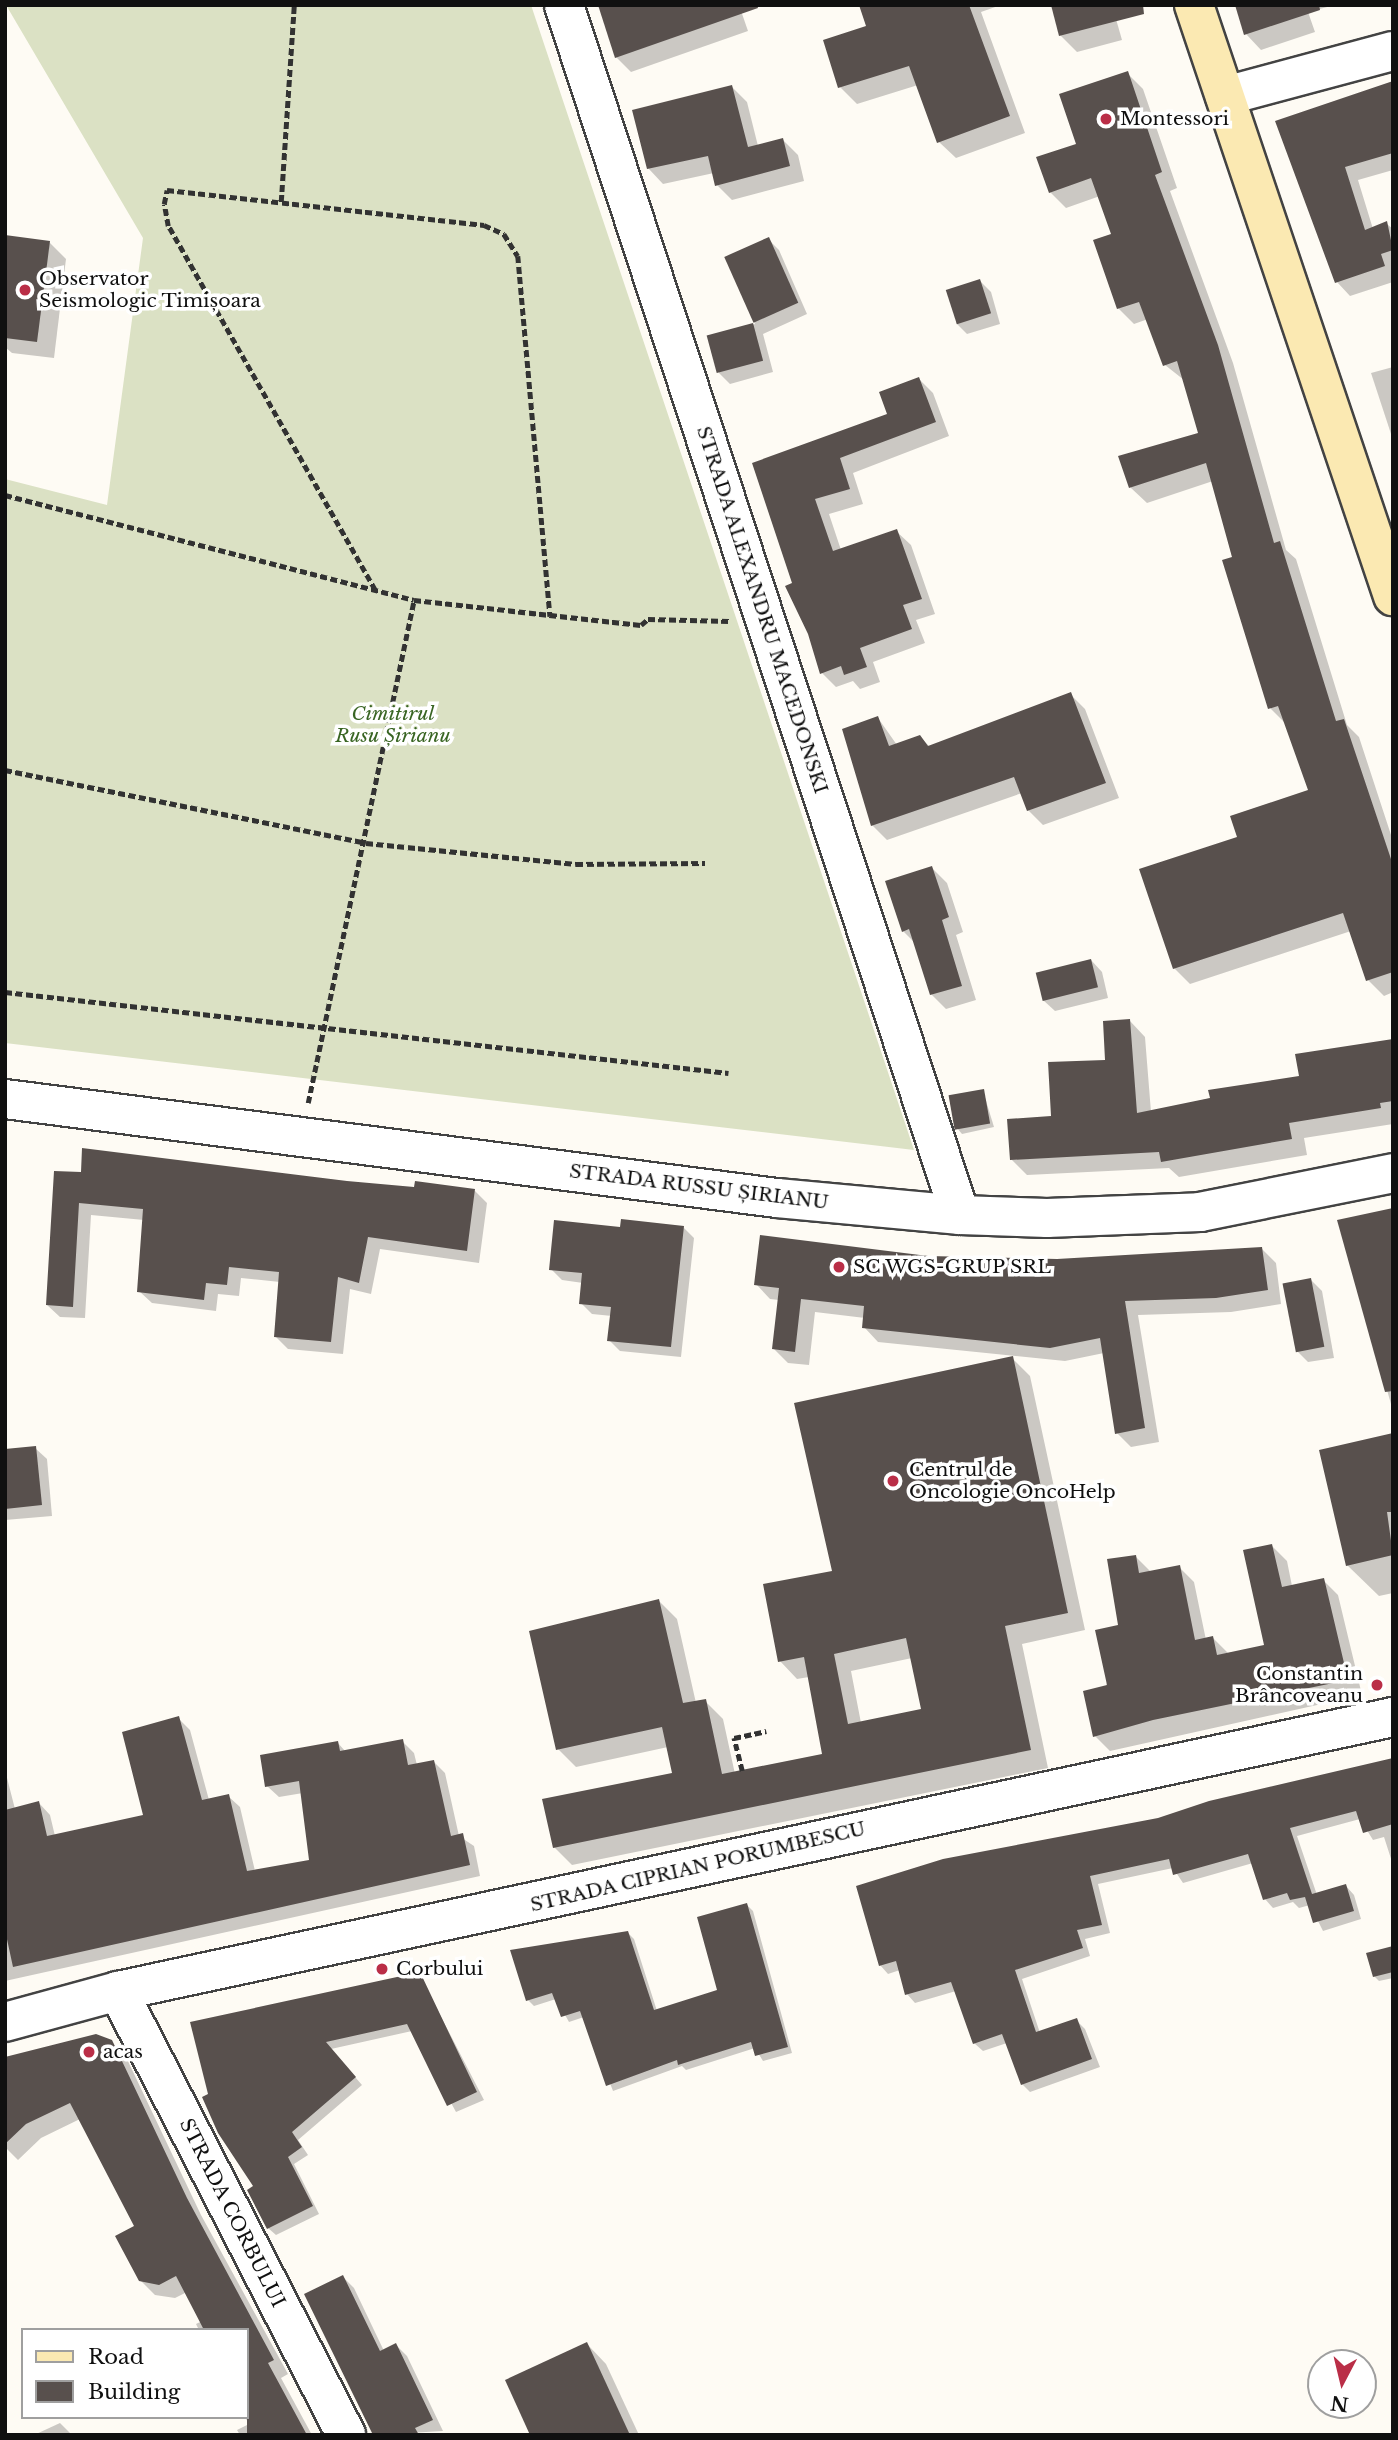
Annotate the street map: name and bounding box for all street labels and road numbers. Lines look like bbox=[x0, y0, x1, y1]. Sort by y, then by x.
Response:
street label: STRADA ALEXANDRU MACEDONSKI bbox=[691, 423, 833, 797]
street label: STRADA RUSSU ȘIRIANU bbox=[568, 1160, 830, 1214]
street label: STRADA CIPRIAN PORUMBESCU bbox=[528, 1817, 868, 1917]
street label: STRADA CORBULUI bbox=[174, 2114, 290, 2312]

